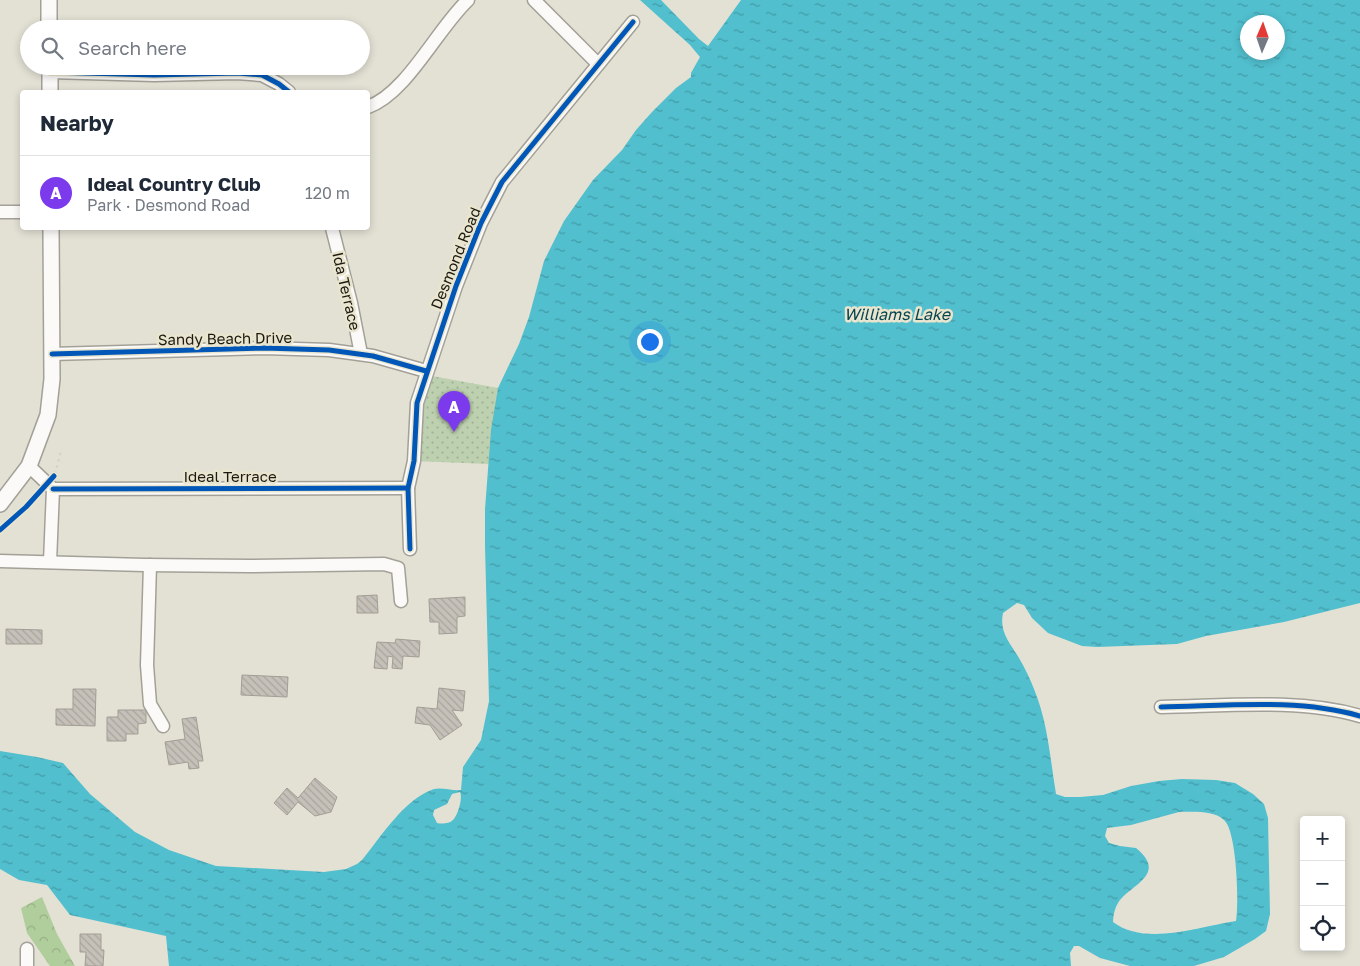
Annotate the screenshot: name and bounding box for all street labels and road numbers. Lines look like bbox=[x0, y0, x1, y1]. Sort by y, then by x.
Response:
street label: Desmond Road bbox=[426, 204, 484, 312]
street label: Ida Terrace bbox=[329, 250, 365, 332]
street label: Sandy Beach Drive bbox=[158, 328, 293, 348]
street label: Ideal Terrace bbox=[183, 467, 277, 485]

